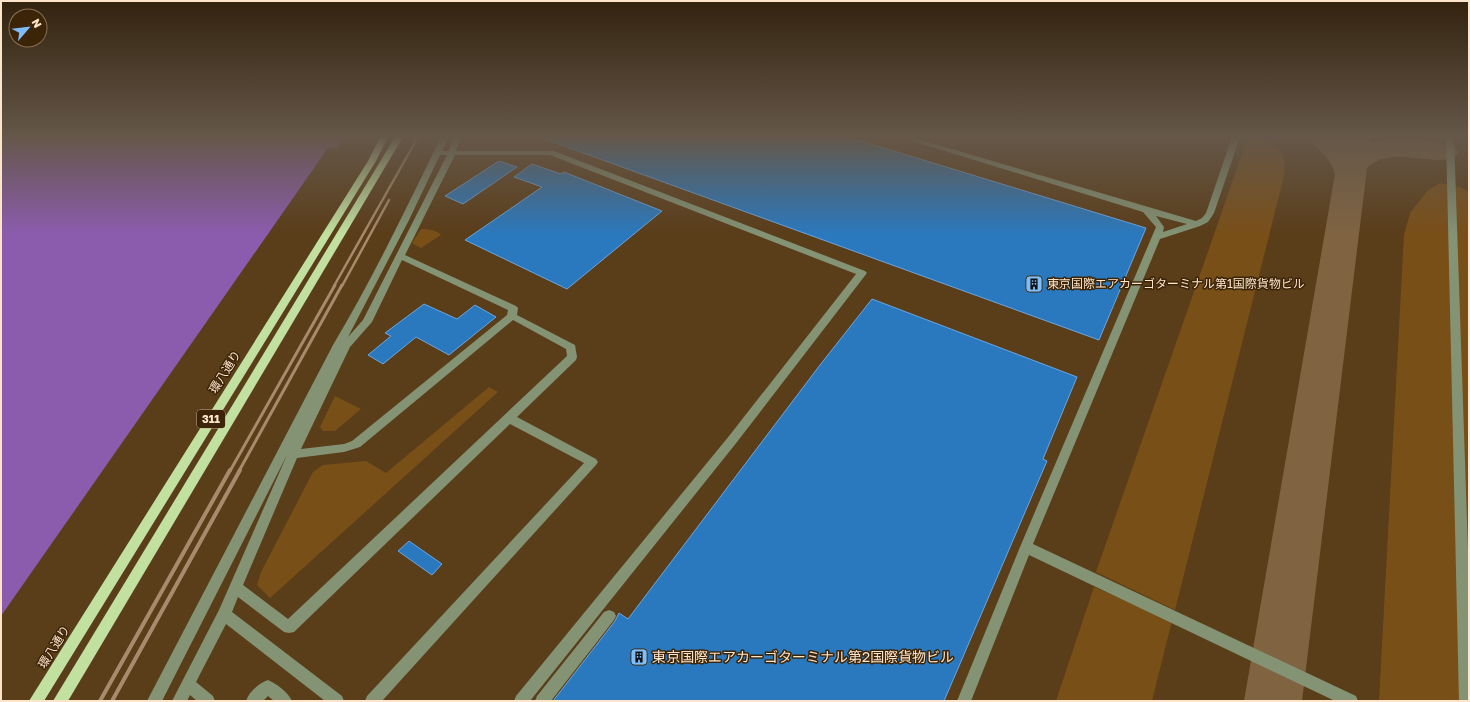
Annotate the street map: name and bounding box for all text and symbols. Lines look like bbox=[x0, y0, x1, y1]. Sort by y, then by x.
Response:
north arrow bbox=[8, 8, 48, 48]
text: N bbox=[30, 16, 45, 30]
building icon: 東京国際エアカーゴターミナル第1国際貨物ビル bbox=[1024, 274, 1044, 294]
place label: 東京国際エアカーゴターミナル第1国際貨物ビル bbox=[1047, 276, 1305, 291]
street label: 環八通り bbox=[205, 347, 244, 396]
road number: 311 bbox=[197, 410, 225, 428]
street label: 環八通り bbox=[34, 622, 73, 671]
building icon: 東京国際エアカーゴターミナル第2国際貨物ビル bbox=[629, 647, 649, 667]
place label: 東京国際エアカーゴターミナル第2国際貨物ビル bbox=[652, 648, 954, 665]

